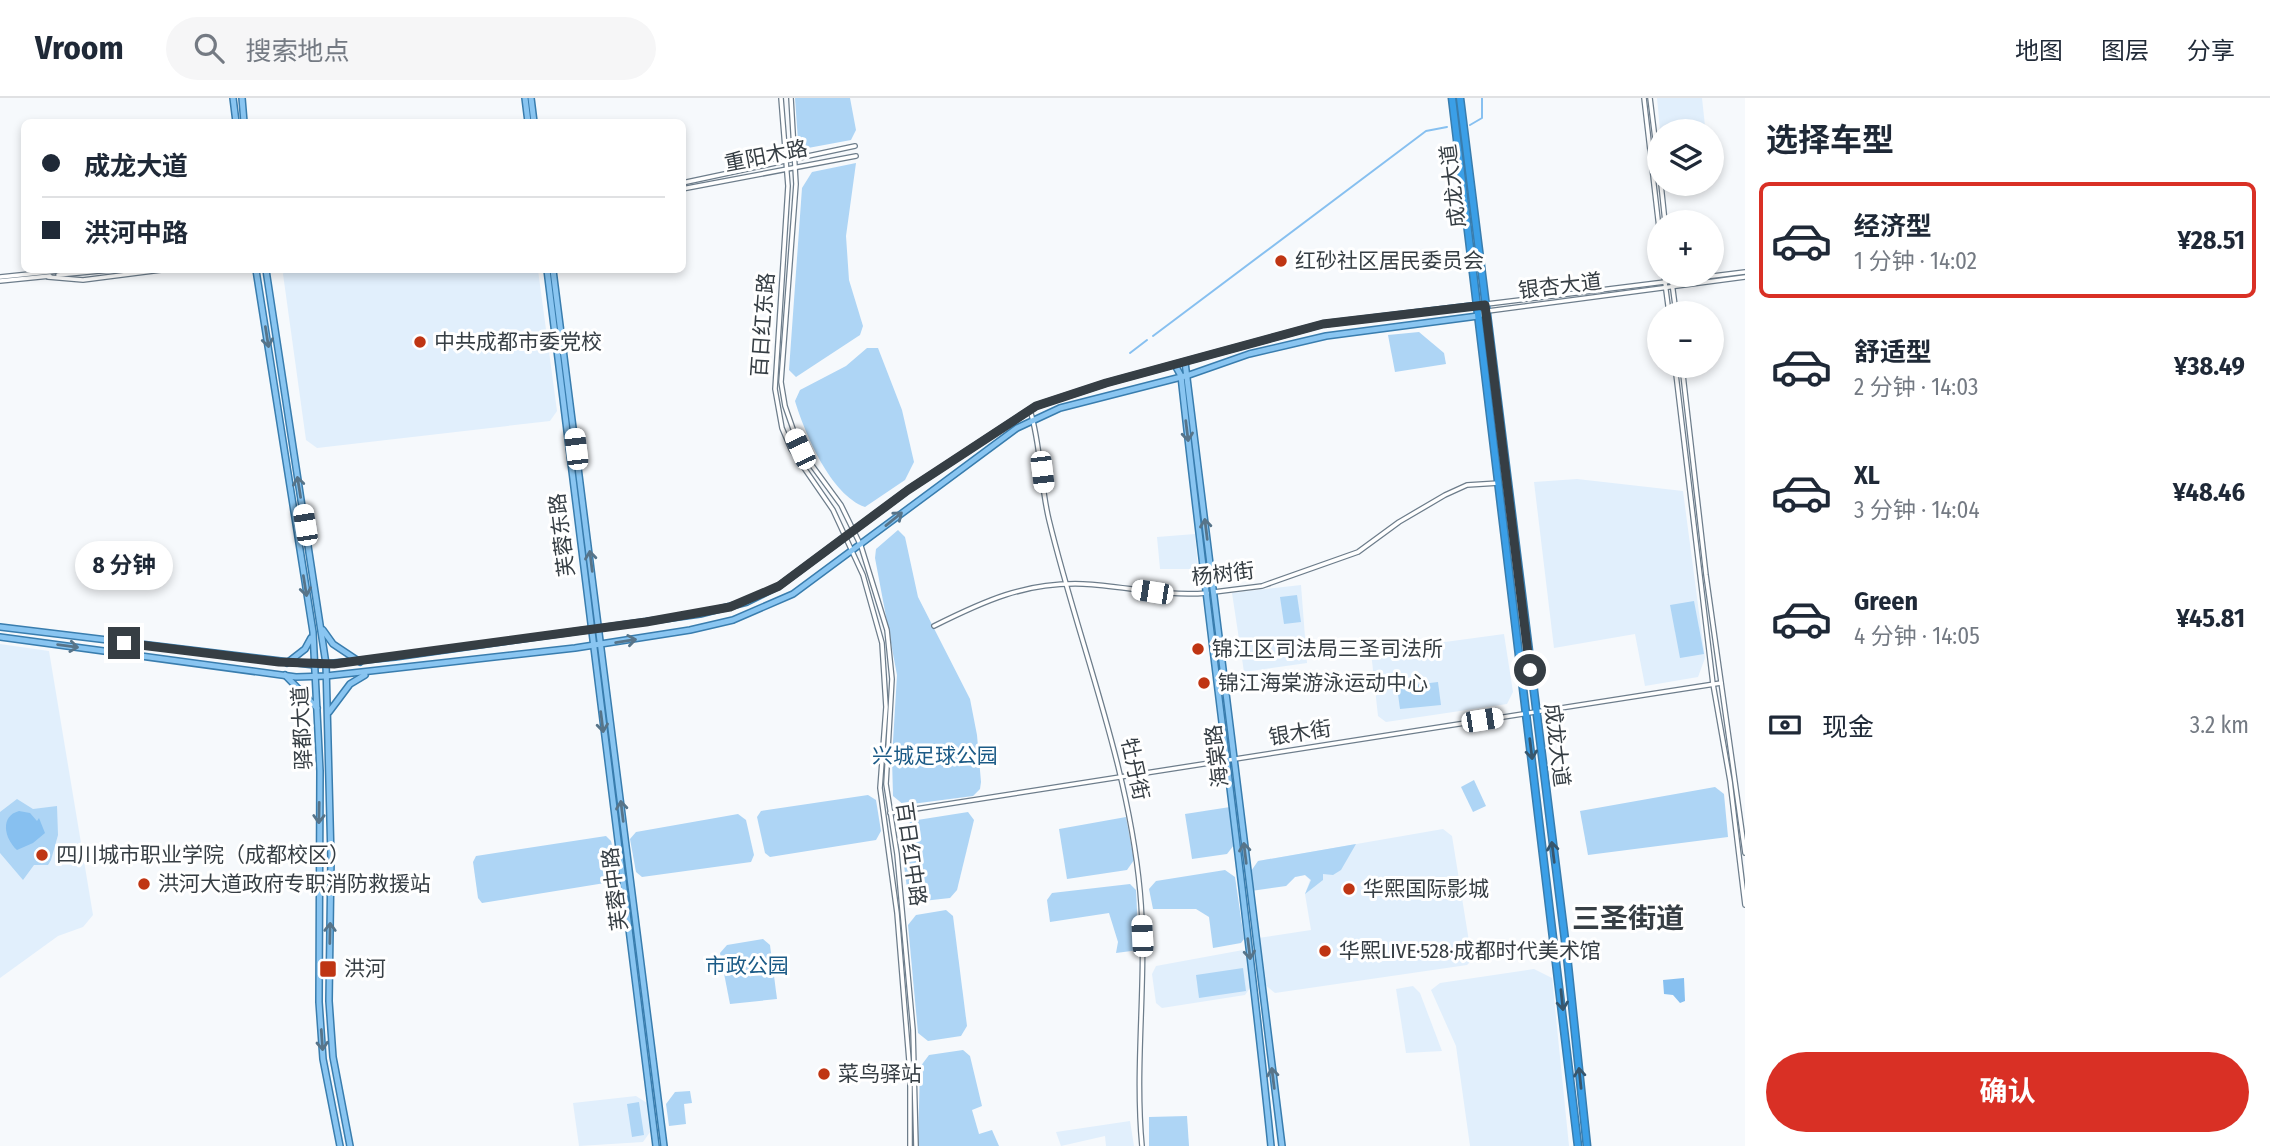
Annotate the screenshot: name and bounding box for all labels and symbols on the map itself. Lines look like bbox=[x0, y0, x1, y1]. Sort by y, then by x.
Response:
street label: 重阳木路 bbox=[722, 135, 810, 177]
street label: 成龙大道 bbox=[1435, 143, 1471, 229]
place label: 红砂社区居民委员会 bbox=[1295, 248, 1484, 274]
marker: 红砂社区居民委员会 bbox=[1273, 253, 1289, 269]
street label: 银杏大道 bbox=[1517, 268, 1603, 304]
street label: 百日红东路 bbox=[746, 272, 780, 378]
one-way arrow bbox=[261, 325, 274, 348]
place label: 中共成都市委党校 bbox=[434, 329, 602, 355]
marker: 中共成都市委党校 bbox=[412, 334, 428, 350]
one-way arrow bbox=[1180, 419, 1193, 442]
car bbox=[782, 426, 819, 472]
car bbox=[564, 427, 589, 471]
car bbox=[1030, 450, 1055, 494]
one-way arrow bbox=[292, 476, 305, 499]
street label: 芙蓉东路 bbox=[544, 492, 580, 578]
car bbox=[292, 503, 319, 547]
one-way arrow bbox=[885, 511, 903, 527]
one-way arrow bbox=[1200, 519, 1213, 541]
callout: 8 分钟 bbox=[75, 542, 173, 590]
one-way arrow bbox=[584, 550, 597, 573]
street label: 杨树街 bbox=[1190, 557, 1256, 591]
one-way arrow bbox=[299, 574, 312, 597]
car bbox=[1130, 578, 1175, 606]
route end bbox=[108, 627, 140, 659]
one-way arrow bbox=[614, 634, 636, 647]
place label: 锦江区司法局三圣司法所 bbox=[1212, 636, 1443, 662]
one-way arrow bbox=[56, 640, 79, 653]
marker: 锦江区司法局三圣司法所 bbox=[1190, 641, 1206, 657]
route start bbox=[1514, 654, 1546, 686]
place label: 锦江海棠游泳运动中心 bbox=[1218, 670, 1428, 696]
marker: 锦江海棠游泳运动中心 bbox=[1196, 675, 1212, 691]
street label: 驿都大道 bbox=[287, 685, 317, 771]
street label: 成龙大道 bbox=[1539, 702, 1575, 788]
car bbox=[1460, 706, 1505, 734]
one-way arrow bbox=[595, 710, 608, 733]
street label: 银木街 bbox=[1267, 715, 1333, 751]
street label: 海棠路 bbox=[1200, 723, 1234, 789]
street label: 牡丹街 bbox=[1116, 735, 1154, 803]
one-way arrow bbox=[1525, 738, 1538, 760]
park label: 兴城足球公园 bbox=[872, 743, 998, 769]
one-way arrow bbox=[615, 800, 628, 823]
street label: 百日红中路 bbox=[891, 800, 931, 908]
one-way arrow bbox=[313, 801, 326, 824]
one-way arrow bbox=[1547, 841, 1560, 864]
place label: 四川城市职业学院（成都校区） bbox=[56, 842, 350, 868]
one-way arrow bbox=[1238, 842, 1251, 865]
street label: 芙蓉中路 bbox=[597, 846, 633, 932]
marker: 四川城市职业学院（成都校区） bbox=[34, 847, 50, 863]
place label: 洪河大道政府专职消防救援站 bbox=[158, 871, 431, 897]
marker: 洪河大道政府专职消防救援站 bbox=[136, 876, 152, 892]
place label: 华熙国际影城 bbox=[1363, 876, 1489, 902]
marker: 华熙国际影城 bbox=[1341, 881, 1357, 897]
district label: 三圣街道 bbox=[1572, 902, 1684, 935]
car bbox=[1131, 914, 1154, 958]
one-way arrow bbox=[323, 921, 336, 944]
one-way arrow bbox=[1242, 937, 1255, 960]
place label: 华熙LIVE·528·成都时代美术馆 bbox=[1339, 938, 1601, 964]
marker: 华熙LIVE·528·成都时代美术馆 bbox=[1317, 943, 1333, 959]
park label: 市政公园 bbox=[705, 953, 789, 979]
place label: 洪河 bbox=[344, 956, 386, 982]
marker: 洪河 bbox=[318, 959, 338, 979]
one-way arrow bbox=[1555, 988, 1568, 1010]
one-way arrow bbox=[315, 1028, 328, 1051]
place label: 菜鸟驿站 bbox=[838, 1061, 922, 1087]
marker: 菜鸟驿站 bbox=[816, 1066, 832, 1082]
one-way arrow bbox=[1267, 1067, 1280, 1090]
one-way arrow bbox=[1573, 1067, 1586, 1090]

